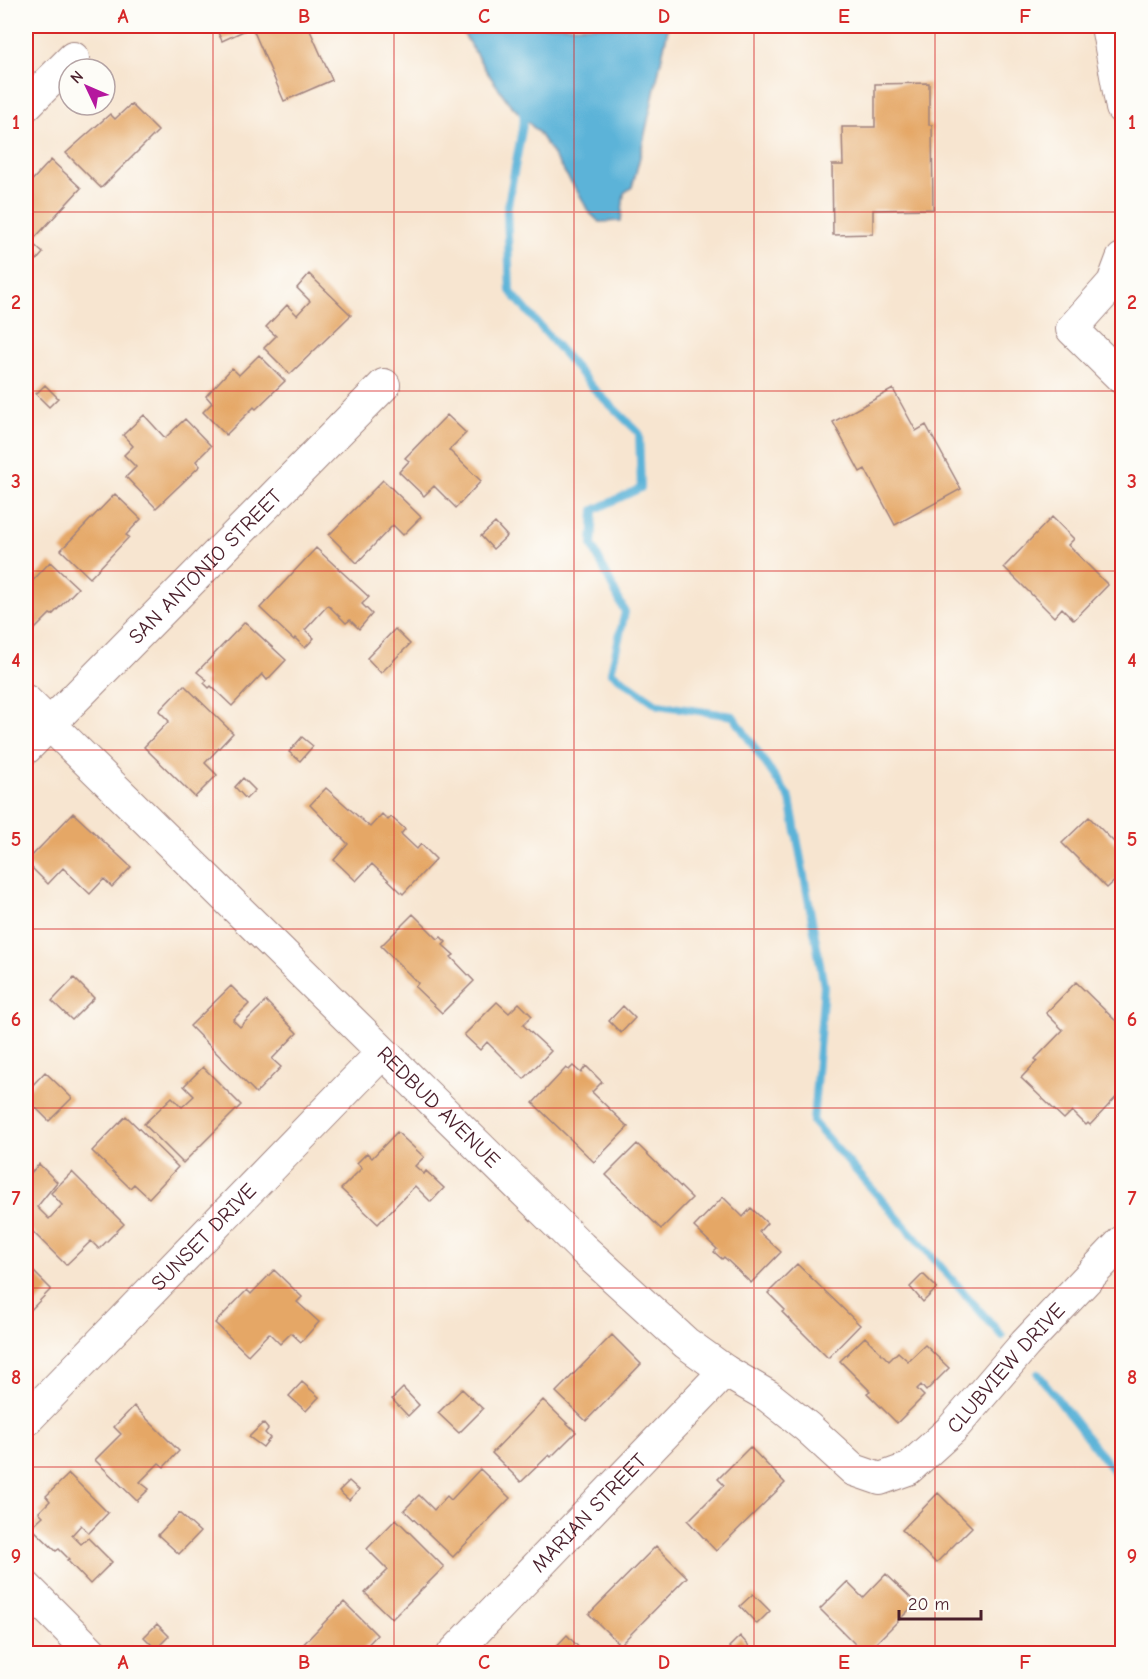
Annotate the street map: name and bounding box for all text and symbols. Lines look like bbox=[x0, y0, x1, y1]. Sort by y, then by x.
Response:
text: A bbox=[117, 5, 129, 28]
text: B bbox=[298, 5, 310, 28]
text: C bbox=[478, 5, 490, 28]
text: D bbox=[658, 5, 670, 28]
text: E bbox=[838, 5, 850, 28]
text: F bbox=[1019, 5, 1031, 28]
north arrow bbox=[57, 57, 117, 117]
text: N bbox=[67, 67, 87, 87]
text: 1 bbox=[12, 111, 20, 134]
text: 1 bbox=[1128, 111, 1136, 134]
text: 2 bbox=[11, 291, 21, 314]
text: 2 bbox=[1127, 291, 1137, 314]
text: 3 bbox=[11, 470, 21, 493]
text: 3 bbox=[1127, 470, 1137, 493]
street label: SAN ANTONIO STREET bbox=[124, 484, 286, 649]
text: 4 bbox=[11, 649, 21, 672]
text: 4 bbox=[1127, 649, 1137, 672]
text: 5 bbox=[11, 828, 21, 851]
text: 5 bbox=[1127, 828, 1137, 851]
text: 6 bbox=[11, 1008, 21, 1031]
text: 6 bbox=[1127, 1008, 1137, 1031]
street label: REDBUD AVENUE bbox=[372, 1042, 505, 1173]
street label: SUNSET DRIVE bbox=[146, 1178, 261, 1296]
text: 7 bbox=[12, 1187, 21, 1210]
text: 7 bbox=[1128, 1187, 1137, 1210]
street label: CLUBVIEW DRIVE bbox=[942, 1298, 1070, 1438]
text: 8 bbox=[11, 1366, 21, 1389]
text: 8 bbox=[1127, 1366, 1137, 1389]
street label: MARIAN STREET bbox=[526, 1448, 651, 1577]
text: 9 bbox=[11, 1545, 21, 1568]
text: 9 bbox=[1127, 1545, 1137, 1568]
scale bar bbox=[899, 1583, 982, 1621]
text: 20 m bbox=[908, 1594, 949, 1615]
text: A bbox=[117, 1651, 129, 1674]
text: B bbox=[298, 1651, 310, 1674]
text: C bbox=[478, 1651, 490, 1674]
text: D bbox=[658, 1651, 670, 1674]
text: E bbox=[838, 1651, 850, 1674]
text: F bbox=[1019, 1651, 1031, 1674]

